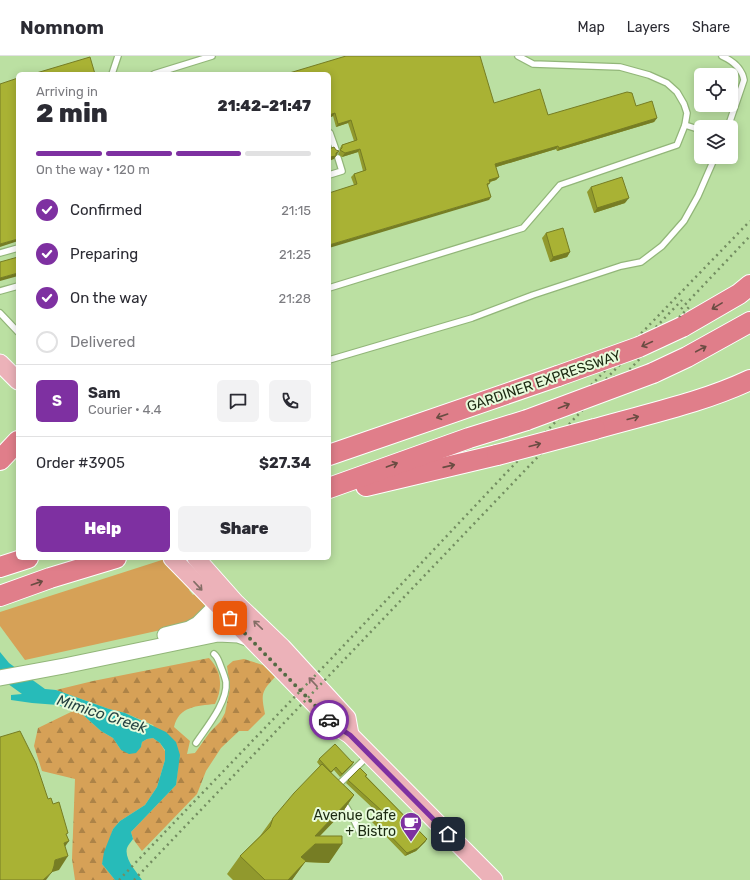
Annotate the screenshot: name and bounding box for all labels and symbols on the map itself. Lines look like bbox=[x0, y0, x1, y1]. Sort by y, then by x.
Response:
one-way arrow bbox=[711, 303, 723, 311]
one-way arrow bbox=[641, 341, 653, 348]
one-way arrow bbox=[695, 345, 707, 353]
street label: GARDINER EXPRESSWAY bbox=[465, 347, 623, 415]
one-way arrow bbox=[557, 402, 569, 410]
one-way arrow bbox=[436, 413, 448, 421]
one-way arrow bbox=[626, 414, 639, 421]
one-way arrow bbox=[528, 441, 541, 448]
one-way arrow bbox=[386, 461, 399, 468]
one-way arrow bbox=[442, 462, 455, 470]
one-way arrow bbox=[30, 578, 42, 586]
one-way arrow bbox=[193, 580, 202, 590]
pin bbox=[213, 601, 247, 635]
one-way arrow bbox=[253, 620, 263, 630]
one-way arrow bbox=[309, 676, 318, 687]
water label: Mimico Creek bbox=[55, 691, 149, 737]
courier bbox=[309, 700, 349, 740]
place label: Avenue Cafe + Bistro bbox=[313, 807, 396, 840]
cafe icon: Avenue Cafe + Bistro bbox=[398, 810, 424, 843]
pin bbox=[431, 817, 465, 851]

